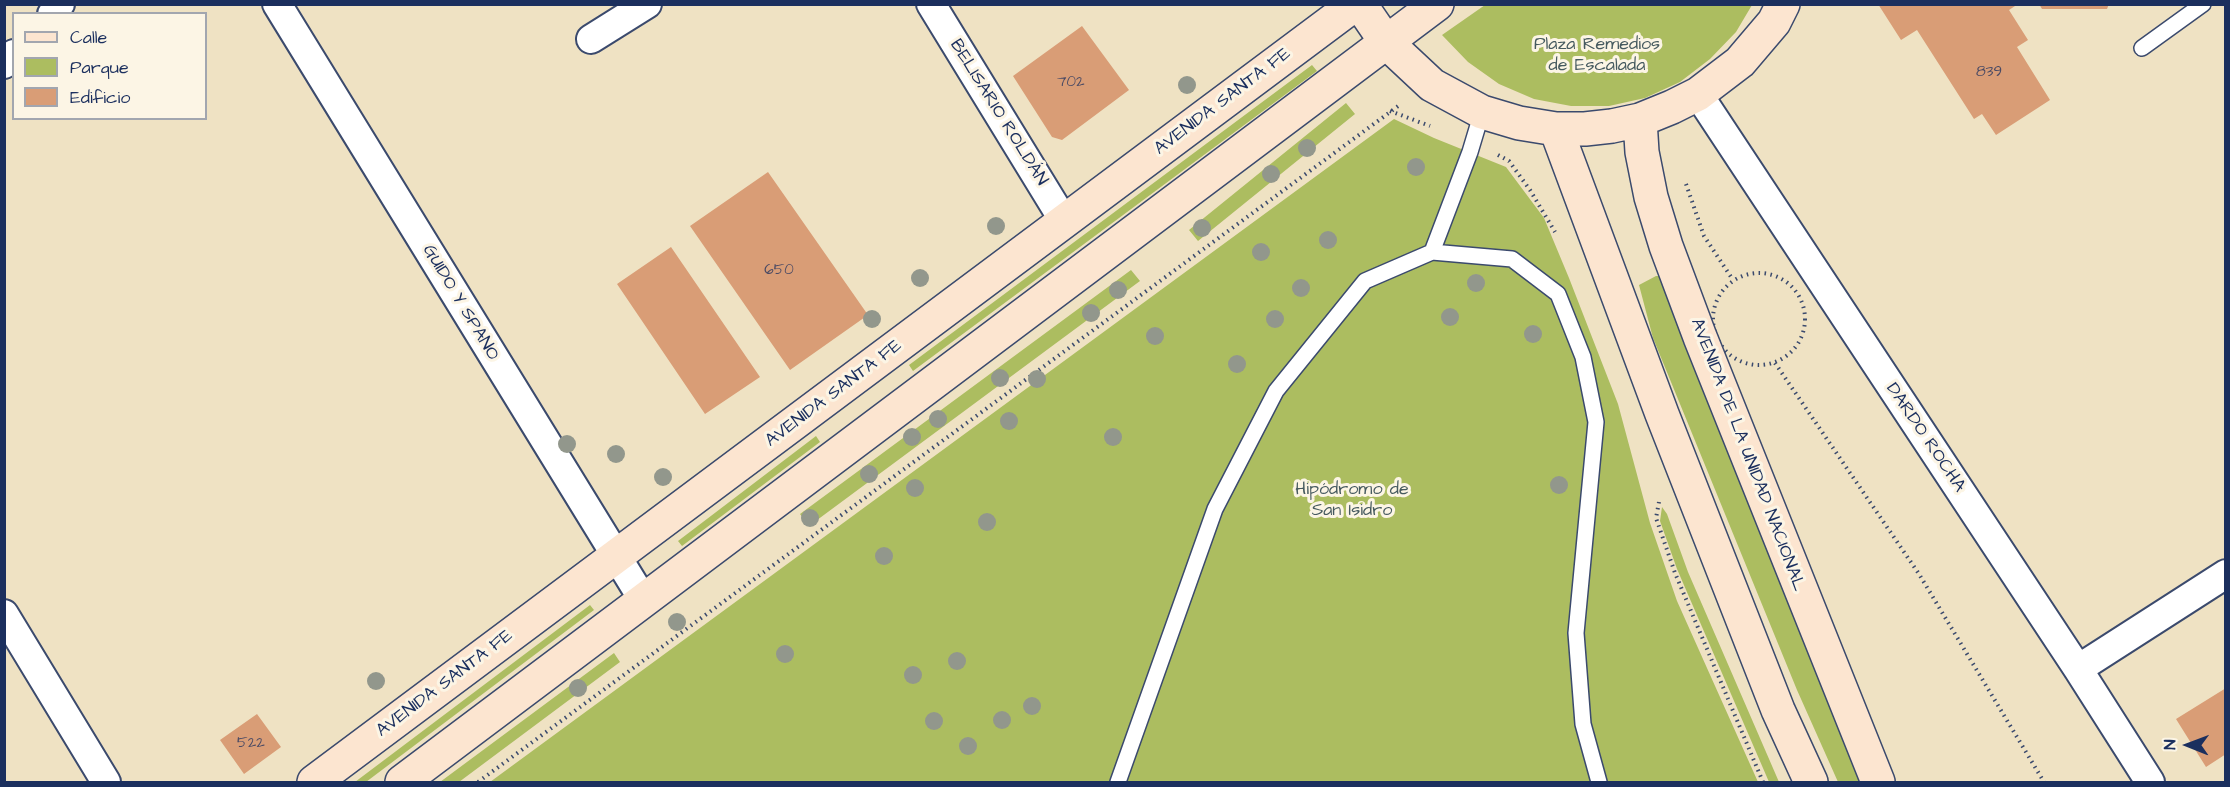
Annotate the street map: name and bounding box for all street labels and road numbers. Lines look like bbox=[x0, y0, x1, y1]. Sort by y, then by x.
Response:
street label: BELISARIO ROLDÁN bbox=[944, 36, 1052, 190]
street label: AVENIDA SANTA FE bbox=[1150, 44, 1296, 160]
street label: GUIDO Y SPANO bbox=[417, 241, 503, 365]
street label: AVENIDA DE LA UNIDAD NACIONAL bbox=[1685, 316, 1809, 594]
street label: AVENIDA SANTA FE bbox=[761, 336, 907, 452]
street label: DARDO ROCHA bbox=[1881, 379, 1969, 497]
street label: AVENIDA SANTA FE bbox=[372, 626, 518, 742]

